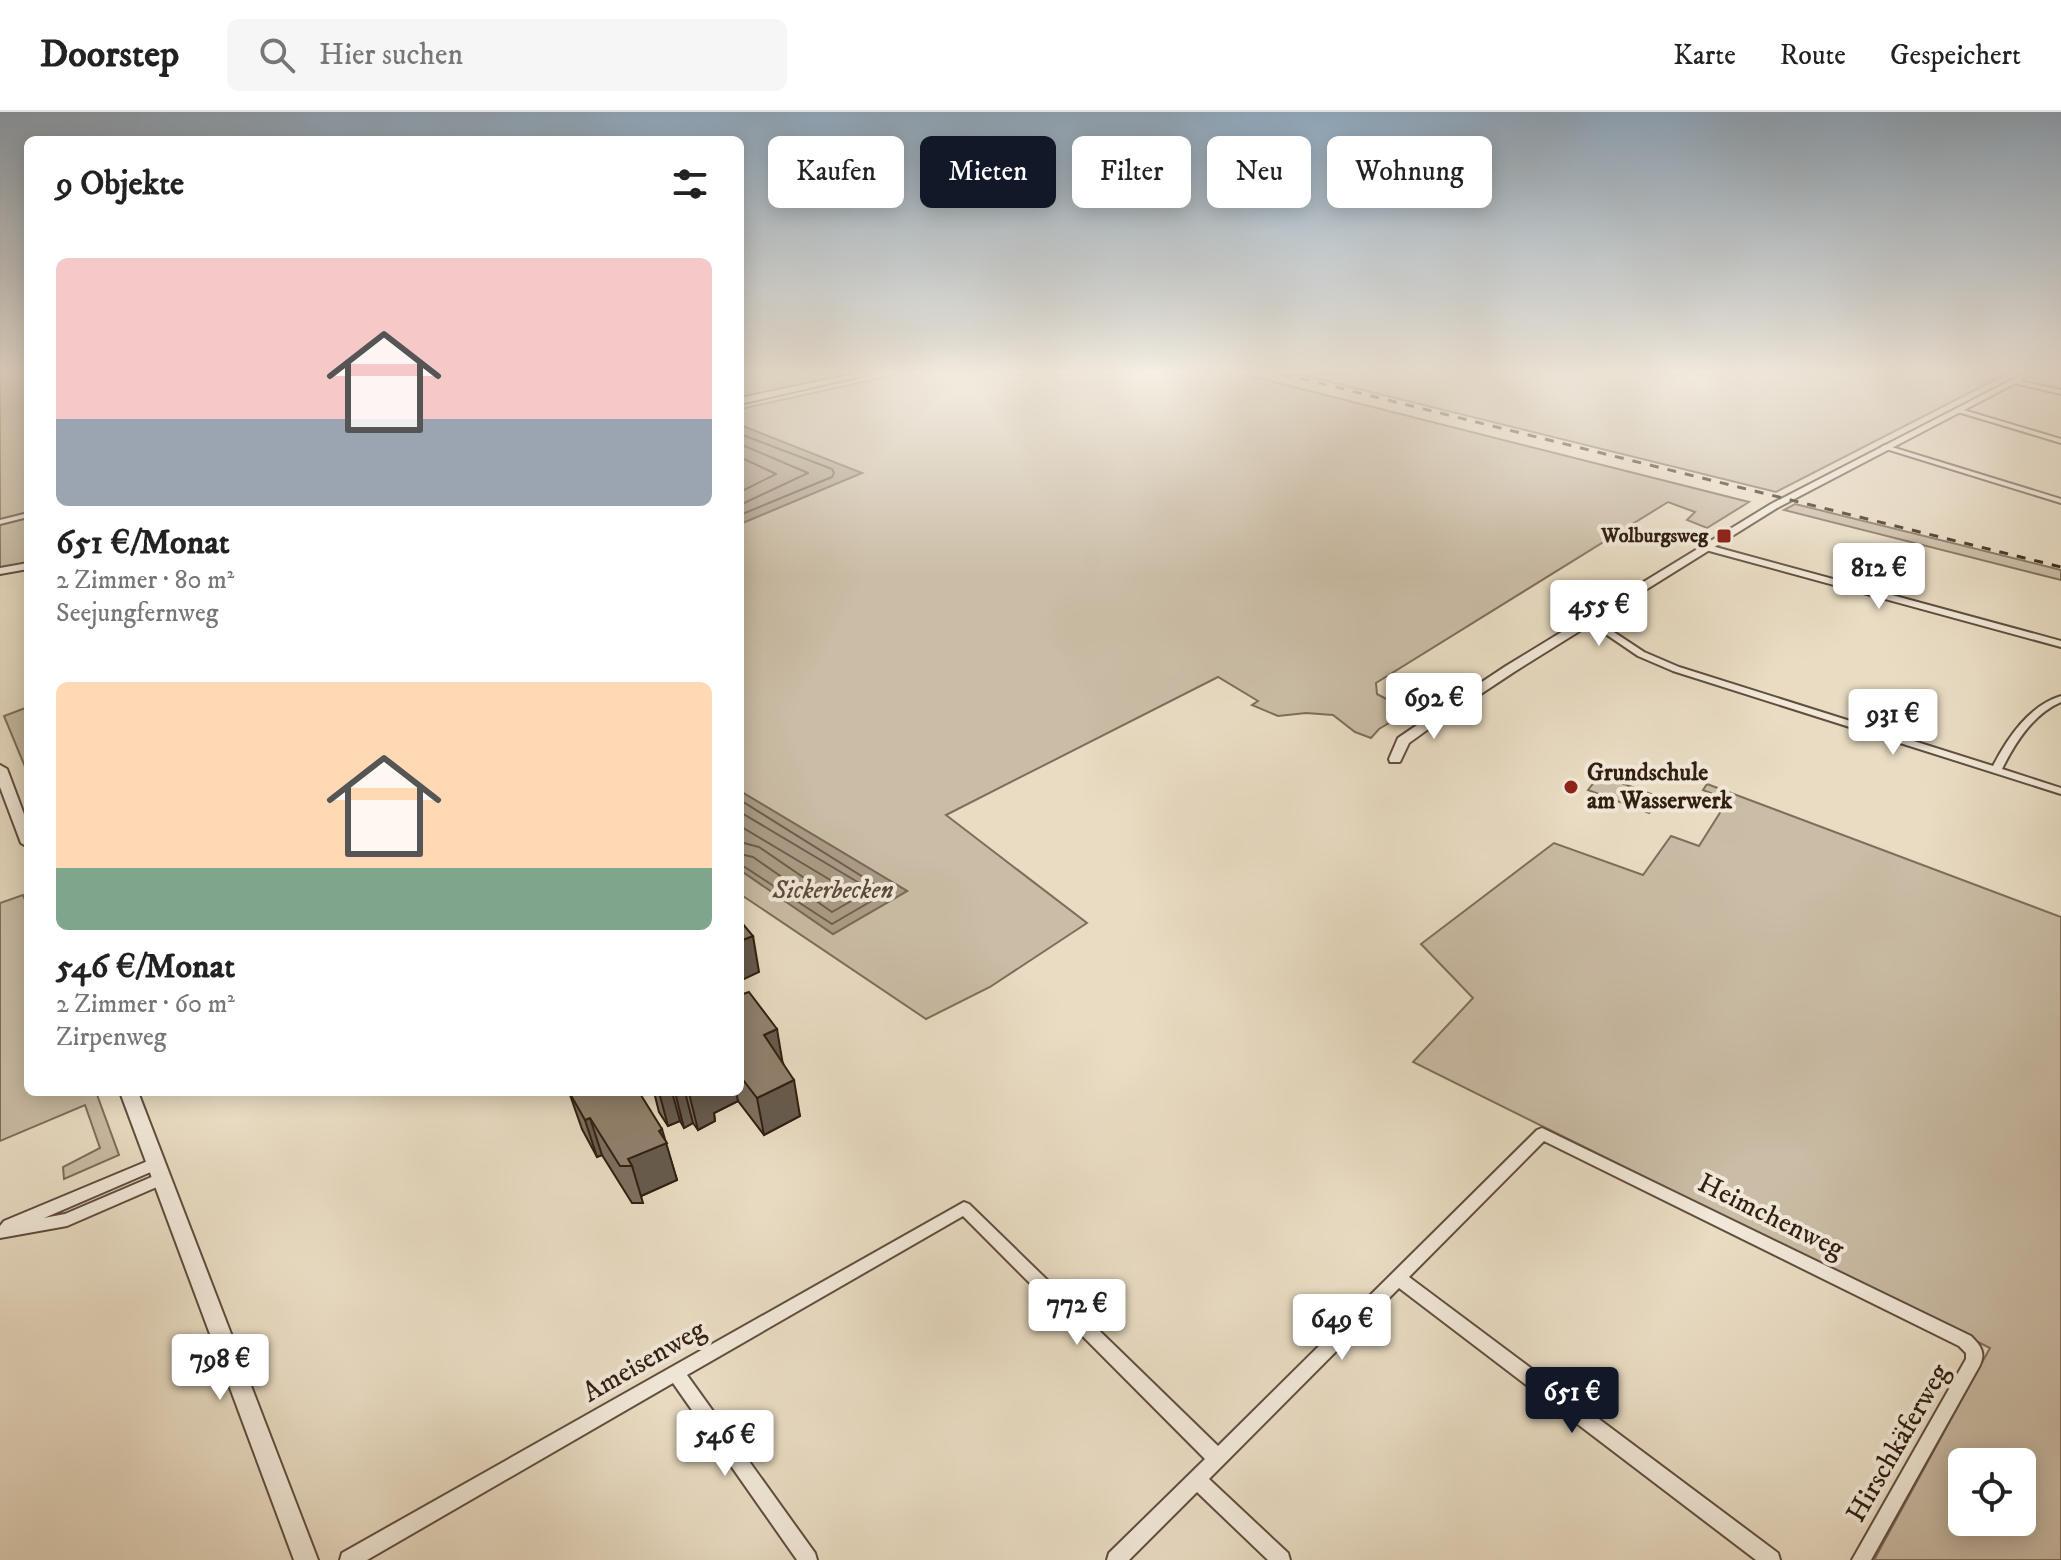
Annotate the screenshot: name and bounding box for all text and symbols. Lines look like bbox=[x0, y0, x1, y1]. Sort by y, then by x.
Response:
search box bbox=[227, 19, 787, 91]
text: Doorstep bbox=[40, 31, 179, 79]
icon: search bbox=[255, 33, 299, 77]
text: Hier suchen bbox=[319, 37, 463, 74]
text: Karte bbox=[1673, 38, 1736, 73]
text: Route bbox=[1780, 38, 1846, 73]
text: Gespeichert bbox=[1890, 38, 2021, 73]
chip: Kaufen bbox=[768, 136, 904, 208]
chip: Mieten bbox=[920, 136, 1056, 208]
chip: Filter bbox=[1072, 136, 1191, 208]
chip: Neu bbox=[1207, 136, 1311, 208]
chip: Wohnung bbox=[1327, 136, 1492, 208]
icon: filters bbox=[668, 162, 712, 206]
text: 9 Objekte bbox=[56, 163, 184, 205]
icon: home bbox=[312, 310, 456, 454]
text: 651 €/Monat bbox=[56, 522, 230, 564]
place label: Wolburgsweg bbox=[1600, 524, 1709, 549]
marker: Wolburgsweg bbox=[1715, 527, 1733, 545]
pin: 812 € bbox=[1823, 543, 1935, 611]
text: 812 € bbox=[1851, 552, 1907, 585]
text: 2 Zimmer · 80 m² bbox=[56, 564, 234, 597]
pin: 455 € bbox=[1543, 580, 1655, 648]
text: 455 € bbox=[1568, 589, 1630, 622]
text: Seejungfernweg bbox=[56, 597, 218, 630]
pin: 692 € bbox=[1378, 673, 1490, 741]
text: 692 € bbox=[1404, 682, 1464, 715]
pin: 931 € bbox=[1837, 689, 1949, 757]
text: 931 € bbox=[1866, 698, 1920, 731]
icon: home bbox=[312, 734, 456, 878]
place label: Grundschule am Wasserwerk bbox=[1587, 758, 1733, 816]
marker: Grundschule am Wasserwerk bbox=[1562, 778, 1580, 796]
water label: Sickerbecken bbox=[772, 874, 893, 907]
text: 546 €/Monat bbox=[56, 946, 235, 988]
text: 2 Zimmer · 60 m² bbox=[56, 988, 235, 1021]
text: Zirpenweg bbox=[56, 1021, 166, 1054]
street label: Heimchenweg bbox=[1692, 1165, 1850, 1267]
pin: 772 € bbox=[1021, 1279, 1133, 1347]
text: 772 € bbox=[1047, 1288, 1107, 1321]
pin: 649 € bbox=[1286, 1294, 1398, 1362]
text: 649 € bbox=[1311, 1303, 1373, 1336]
street label: Ameisenweg bbox=[576, 1312, 712, 1410]
pin: 798 € bbox=[164, 1334, 276, 1402]
text: 798 € bbox=[190, 1343, 250, 1376]
street label: Hirschkäferweg bbox=[1839, 1357, 1958, 1528]
pin: 651 € bbox=[1516, 1367, 1628, 1435]
text: 651 € bbox=[1544, 1376, 1600, 1409]
pin: 546 € bbox=[669, 1410, 781, 1478]
text: 546 € bbox=[695, 1419, 755, 1452]
map controls bbox=[1948, 1448, 2036, 1536]
button: locate bbox=[1948, 1448, 2036, 1536]

